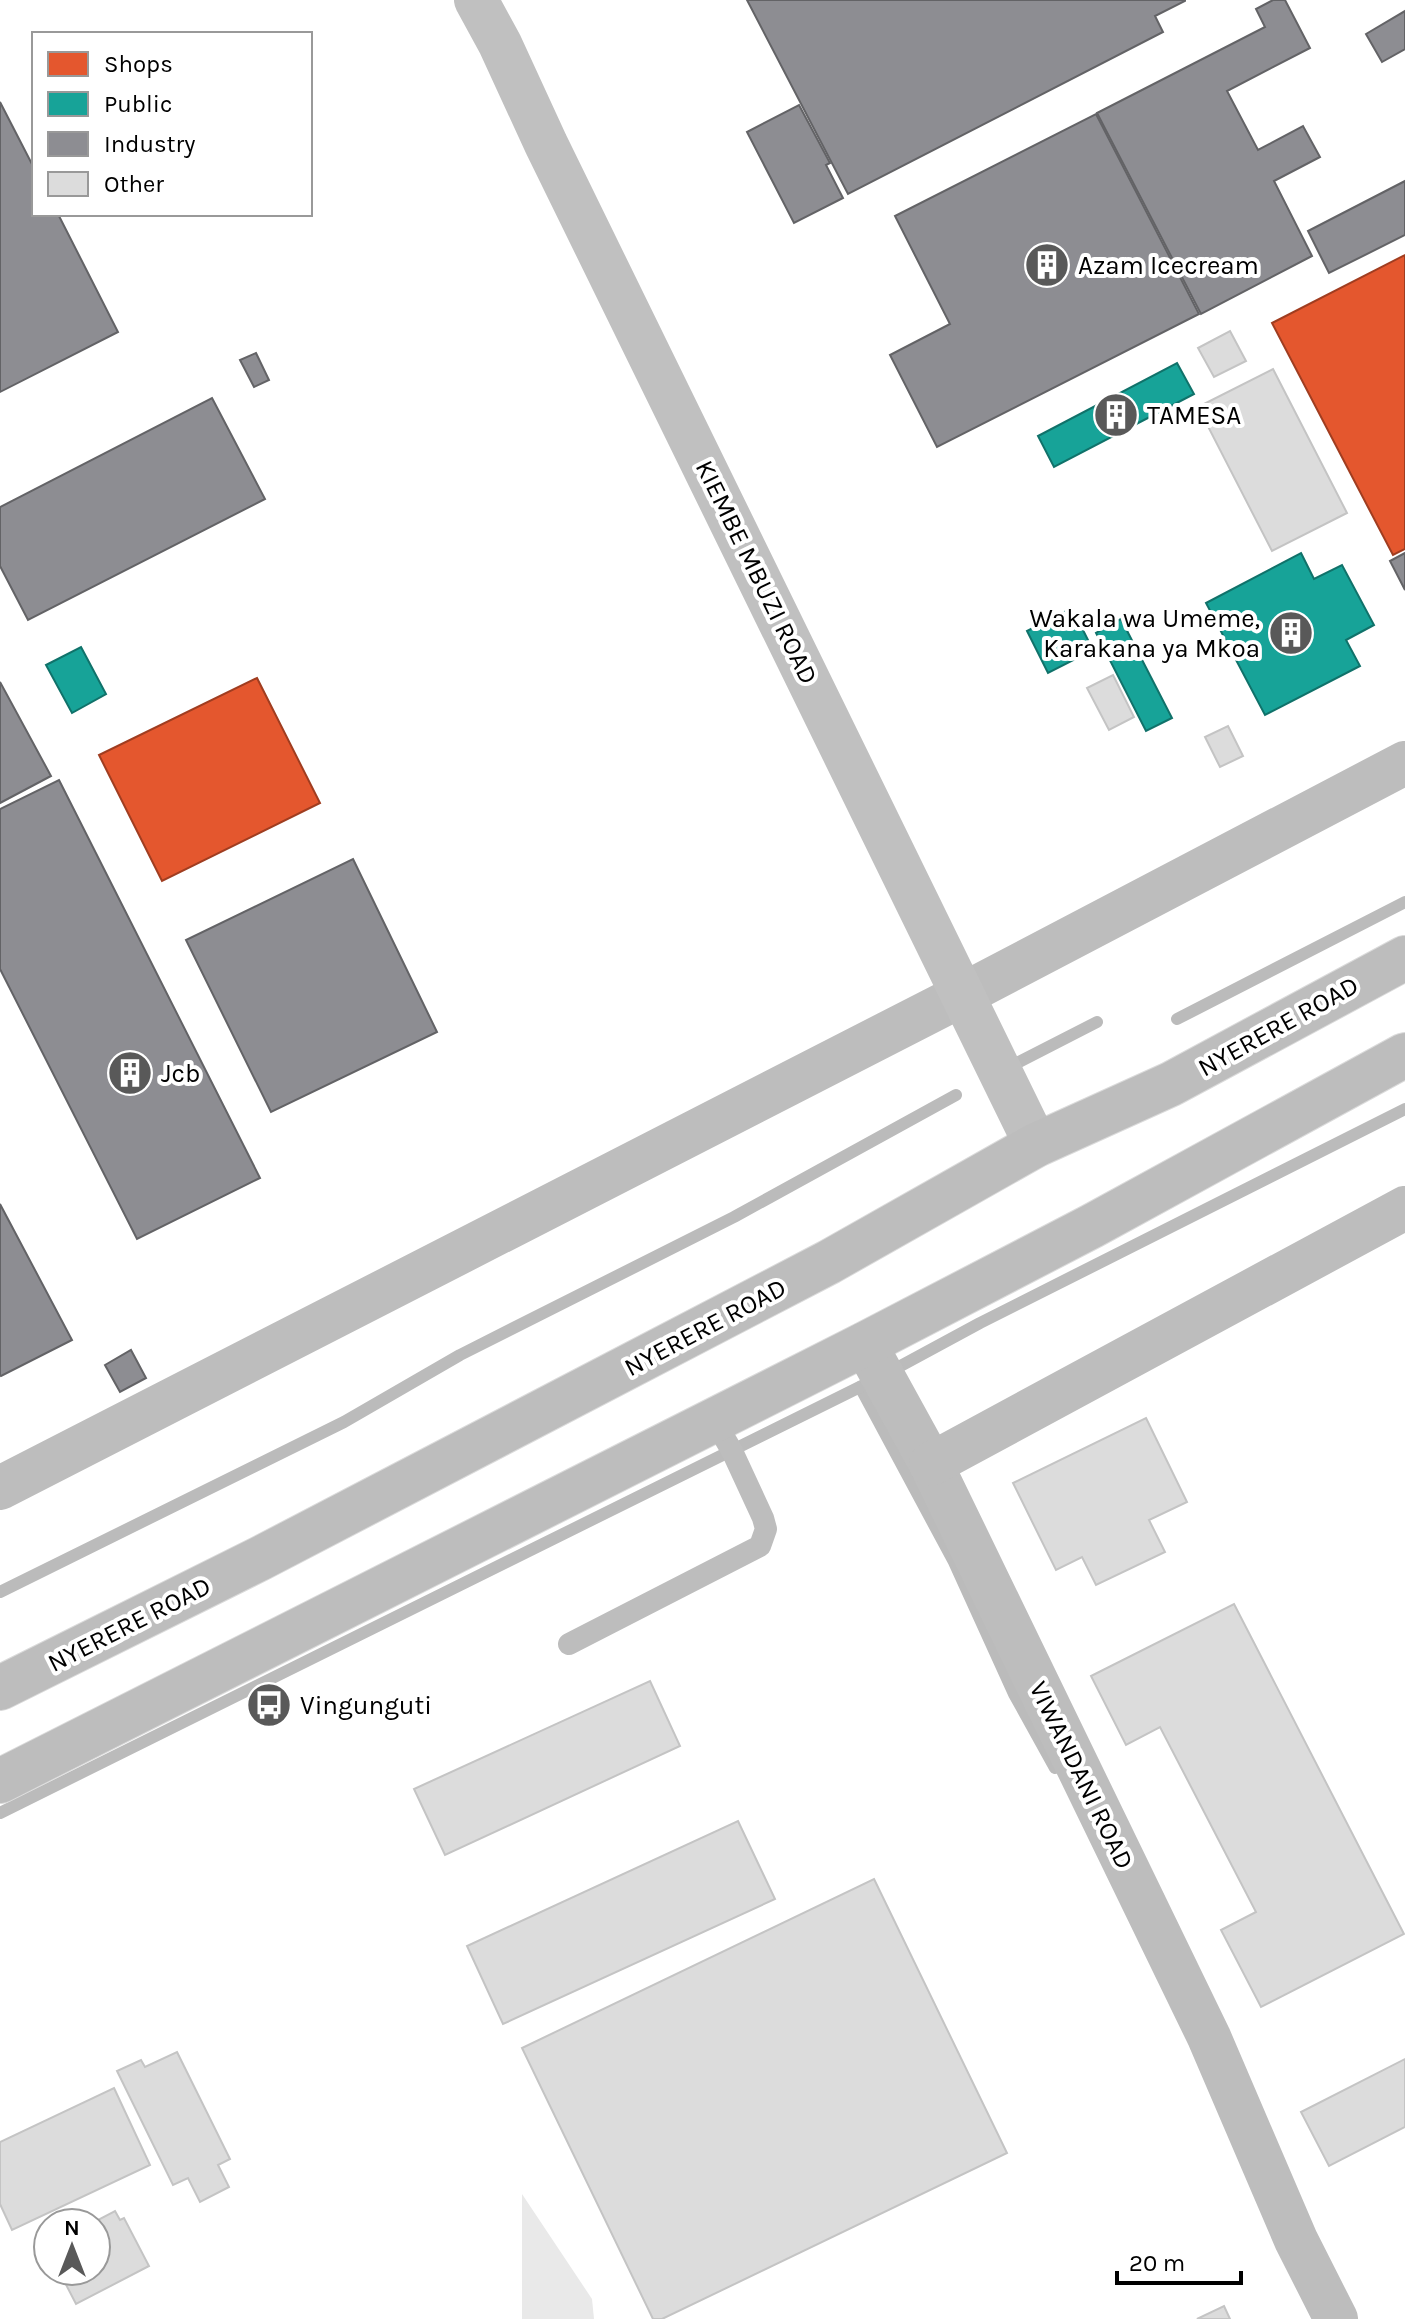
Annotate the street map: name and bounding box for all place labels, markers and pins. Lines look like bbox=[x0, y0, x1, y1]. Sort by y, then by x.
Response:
building icon: Azam Icecream bbox=[1023, 241, 1071, 289]
place label: Azam Icecream bbox=[1078, 250, 1259, 281]
building icon: TAMESA bbox=[1092, 391, 1140, 439]
place label: TAMESA bbox=[1147, 400, 1241, 431]
place label: Wakala wa Umeme, Karakana ya Mkoa bbox=[1029, 603, 1260, 664]
building icon: Wakala wa Umeme, Karakana ya Mkoa bbox=[1267, 609, 1315, 657]
building icon: Jcb bbox=[106, 1049, 154, 1097]
place label: Jcb bbox=[161, 1058, 200, 1089]
bus stop icon: Vingunguti bbox=[245, 1681, 293, 1729]
place label: Vingunguti bbox=[300, 1690, 432, 1721]

